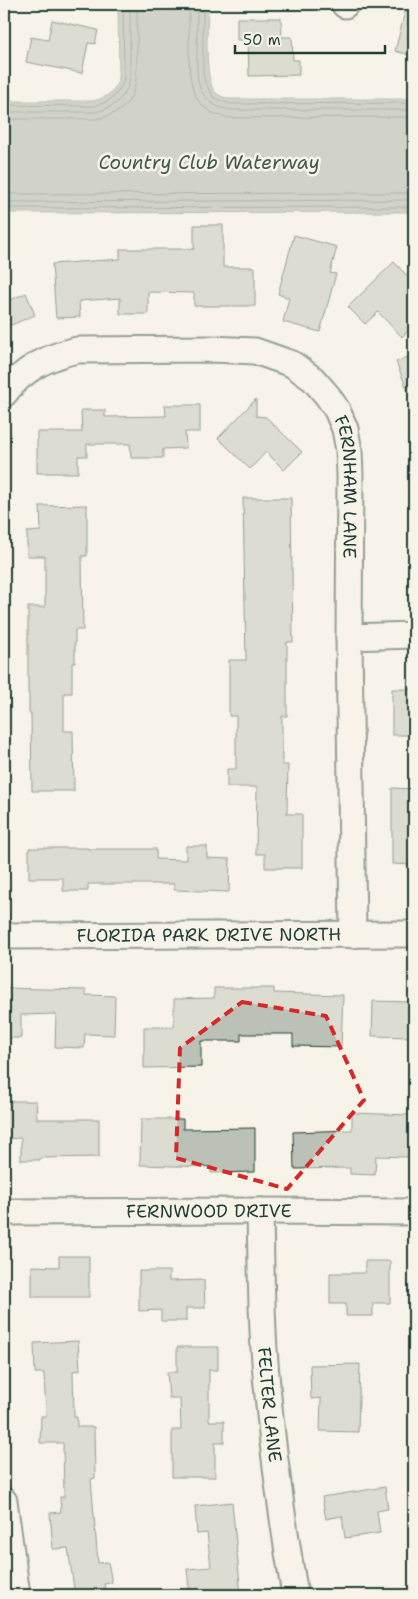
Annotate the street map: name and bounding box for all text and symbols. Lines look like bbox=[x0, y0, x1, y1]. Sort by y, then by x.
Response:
scale bar bbox=[235, 22, 386, 54]
text: 50 m bbox=[243, 30, 281, 50]
water label: Country Club Waterway bbox=[98, 150, 320, 175]
street label: FERNHAM LANE bbox=[329, 411, 362, 559]
street label: FLORIDA PARK DRIVE NORTH bbox=[77, 922, 341, 948]
street label: FERNWOOD DRIVE bbox=[126, 1199, 292, 1224]
street label: FELTER LANE bbox=[252, 1346, 287, 1464]

